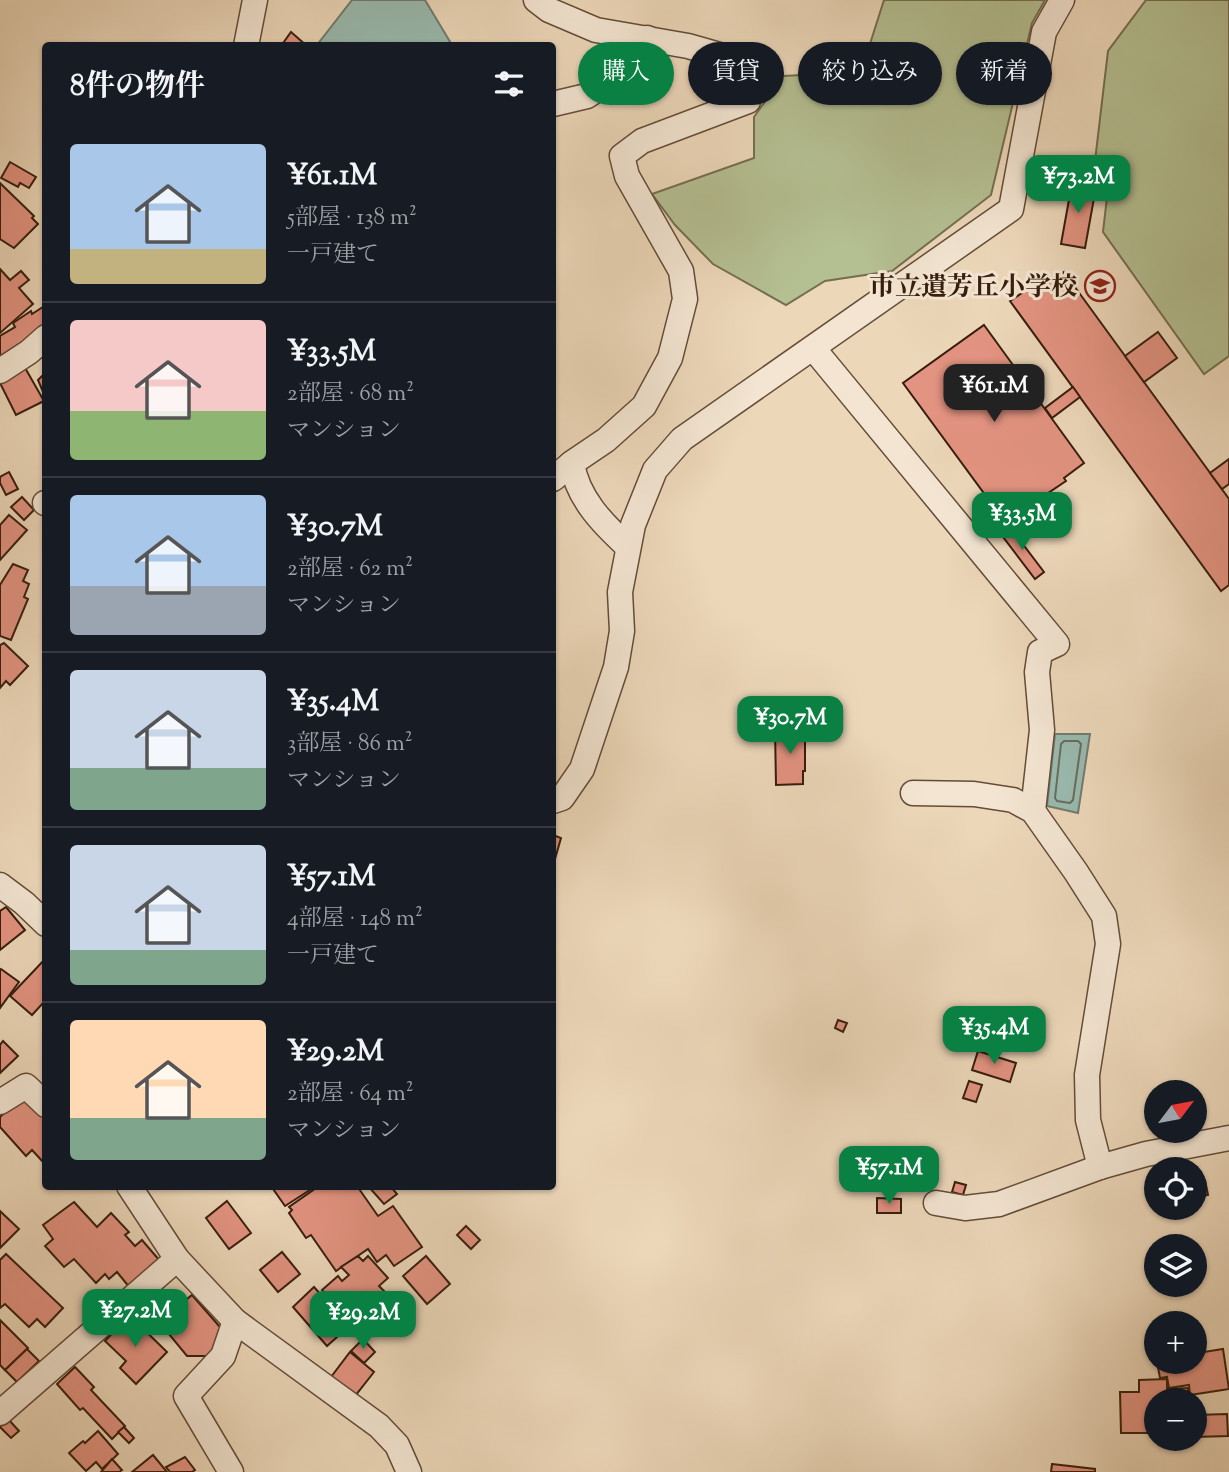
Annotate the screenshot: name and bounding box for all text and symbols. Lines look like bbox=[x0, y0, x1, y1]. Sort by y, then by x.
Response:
chip: 購入 bbox=[578, 42, 674, 105]
chip: 賃貸 bbox=[688, 42, 784, 105]
chip: 絞り込み bbox=[798, 42, 942, 105]
chip: 新着 bbox=[956, 42, 1052, 105]
icon: filters bbox=[490, 65, 528, 103]
text: 8件の物件 bbox=[70, 66, 205, 109]
text: ¥61.1M bbox=[287, 155, 377, 198]
pin: ¥73.2M bbox=[1021, 156, 1135, 215]
text: ¥73.2M bbox=[1041, 161, 1115, 194]
icon: home bbox=[126, 172, 210, 256]
text: 5部屋 · 138 m² bbox=[287, 202, 417, 235]
text: 一戸建て bbox=[287, 239, 379, 272]
school or university icon: 市立遺芳丘小学校 bbox=[1083, 269, 1117, 303]
place label: 市立遺芳丘小学校 bbox=[869, 270, 1077, 307]
text: ¥33.5M bbox=[287, 331, 376, 374]
icon: home bbox=[126, 348, 210, 432]
pin: ¥61.1M bbox=[937, 364, 1051, 424]
text: ¥61.1M bbox=[959, 370, 1029, 403]
text: 2部屋 · 68 m² bbox=[287, 378, 414, 411]
text: マンション bbox=[287, 415, 401, 448]
pin: ¥33.5M bbox=[965, 492, 1079, 552]
text: ¥33.5M bbox=[988, 498, 1056, 531]
text: ¥30.7M bbox=[287, 506, 383, 549]
icon: home bbox=[126, 523, 210, 607]
text: 2部屋 · 62 m² bbox=[287, 553, 413, 586]
text: マンション bbox=[287, 590, 401, 623]
text: ¥35.4M bbox=[287, 681, 379, 724]
pin: ¥30.7M bbox=[733, 696, 847, 756]
icon: home bbox=[126, 698, 210, 782]
text: ¥30.7M bbox=[753, 702, 827, 735]
text: 3部屋 · 86 m² bbox=[287, 728, 413, 761]
text: マンション bbox=[287, 765, 401, 798]
text: ¥57.1M bbox=[287, 856, 376, 899]
icon: home bbox=[126, 873, 210, 957]
text: 4部屋 · 148 m² bbox=[287, 903, 423, 936]
text: 一戸建て bbox=[287, 940, 379, 973]
pin: ¥35.4M bbox=[937, 1006, 1051, 1066]
text: ¥35.4M bbox=[959, 1012, 1029, 1045]
text: ¥29.2M bbox=[287, 1031, 384, 1074]
icon: home bbox=[126, 1048, 210, 1132]
text: 2部屋 · 64 m² bbox=[287, 1078, 414, 1111]
north arrow bbox=[1144, 1080, 1208, 1143]
map controls bbox=[1144, 1080, 1207, 1451]
text: マンション bbox=[287, 1115, 401, 1148]
pin: ¥57.1M bbox=[832, 1146, 946, 1206]
text: ¥57.1M bbox=[855, 1152, 923, 1185]
button: locate bbox=[1144, 1157, 1207, 1220]
button: layers bbox=[1144, 1234, 1207, 1297]
pin: ¥27.2M bbox=[78, 1290, 192, 1349]
pin: ¥29.2M bbox=[306, 1292, 420, 1351]
text: ¥27.2M bbox=[98, 1295, 172, 1328]
text: ¥29.2M bbox=[326, 1297, 400, 1330]
button: + bbox=[1144, 1311, 1207, 1374]
button: − bbox=[1144, 1388, 1207, 1451]

